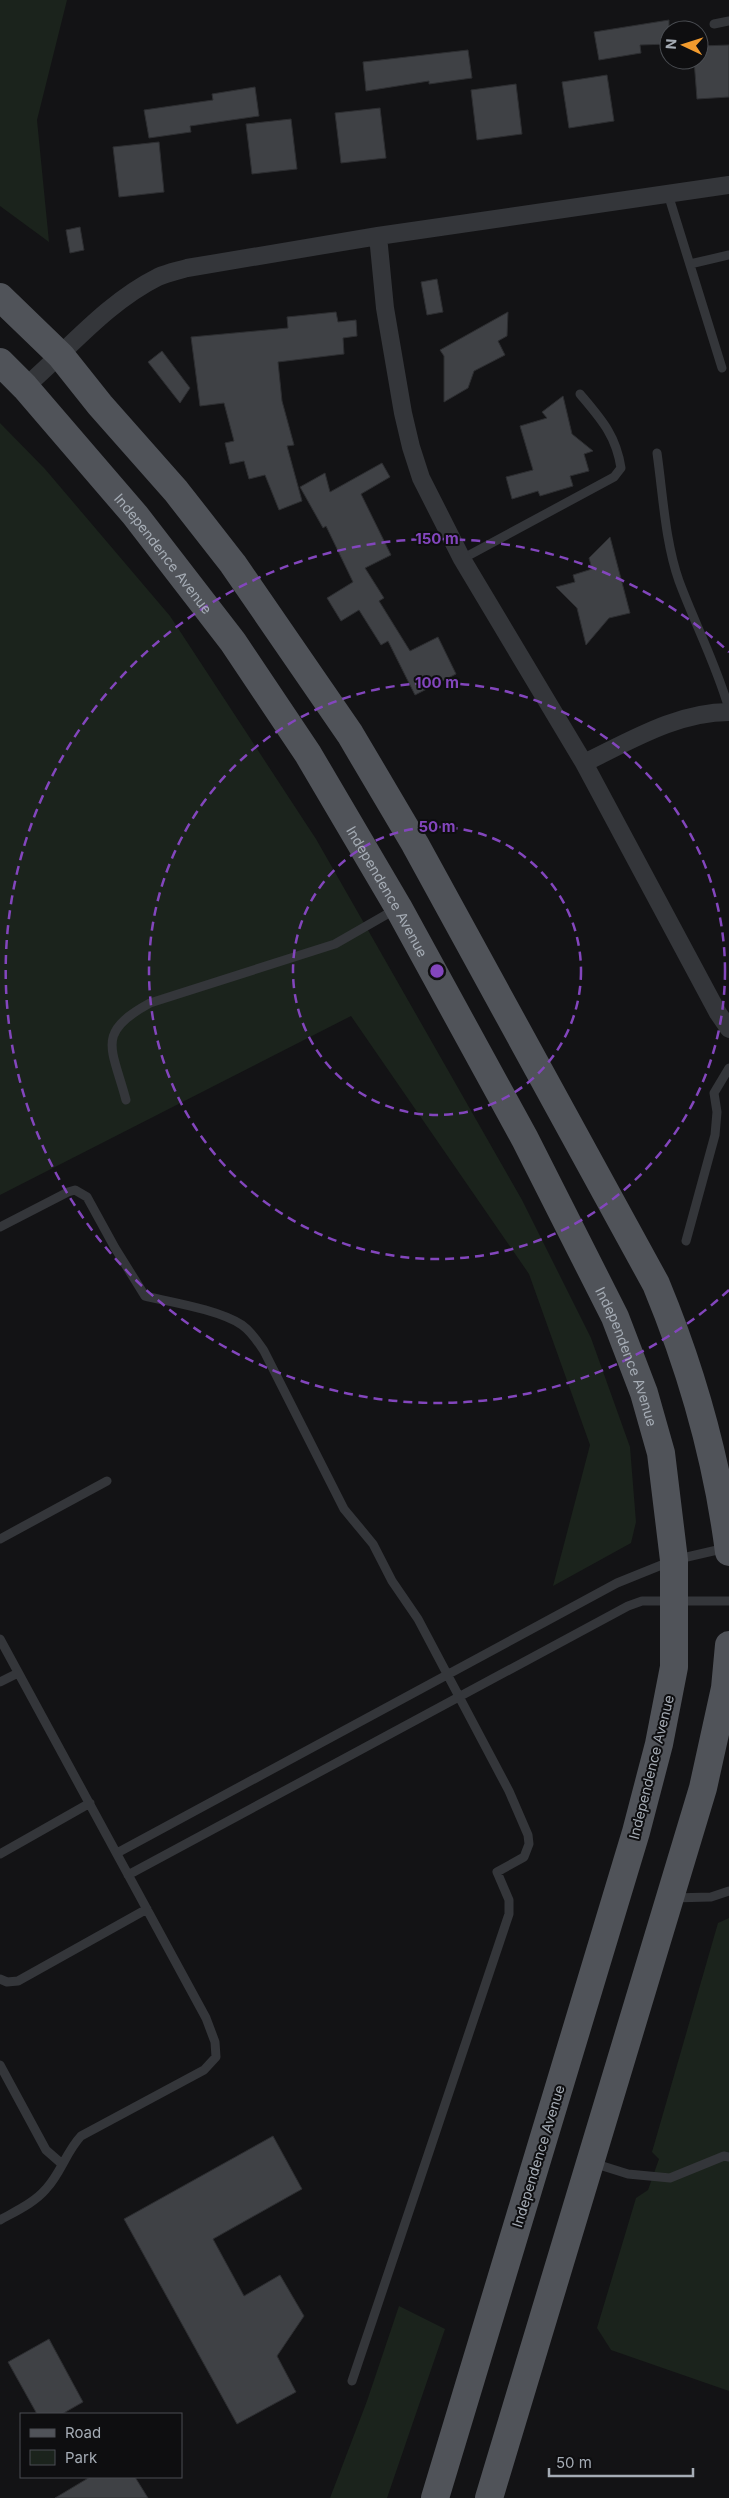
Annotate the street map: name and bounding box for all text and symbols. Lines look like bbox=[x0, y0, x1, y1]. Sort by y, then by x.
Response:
north arrow bbox=[659, 20, 709, 70]
text: N bbox=[662, 38, 679, 50]
street label: Independence Avenue bbox=[111, 490, 216, 617]
text: 150 m bbox=[415, 529, 459, 548]
text: 100 m bbox=[415, 673, 459, 692]
text: 50 m bbox=[419, 817, 455, 836]
street label: Independence Avenue bbox=[344, 823, 432, 960]
centre of rings bbox=[428, 962, 446, 980]
street label: Independence Avenue bbox=[593, 1284, 661, 1428]
street label: Independence Avenue bbox=[625, 1693, 677, 1841]
street label: Independence Avenue bbox=[508, 2083, 568, 2229]
legend bbox=[20, 2413, 182, 2478]
text: Road bbox=[65, 2423, 101, 2442]
scale bar bbox=[549, 2446, 693, 2478]
text: Park bbox=[65, 2448, 98, 2467]
text: 50 m bbox=[556, 2453, 592, 2472]

